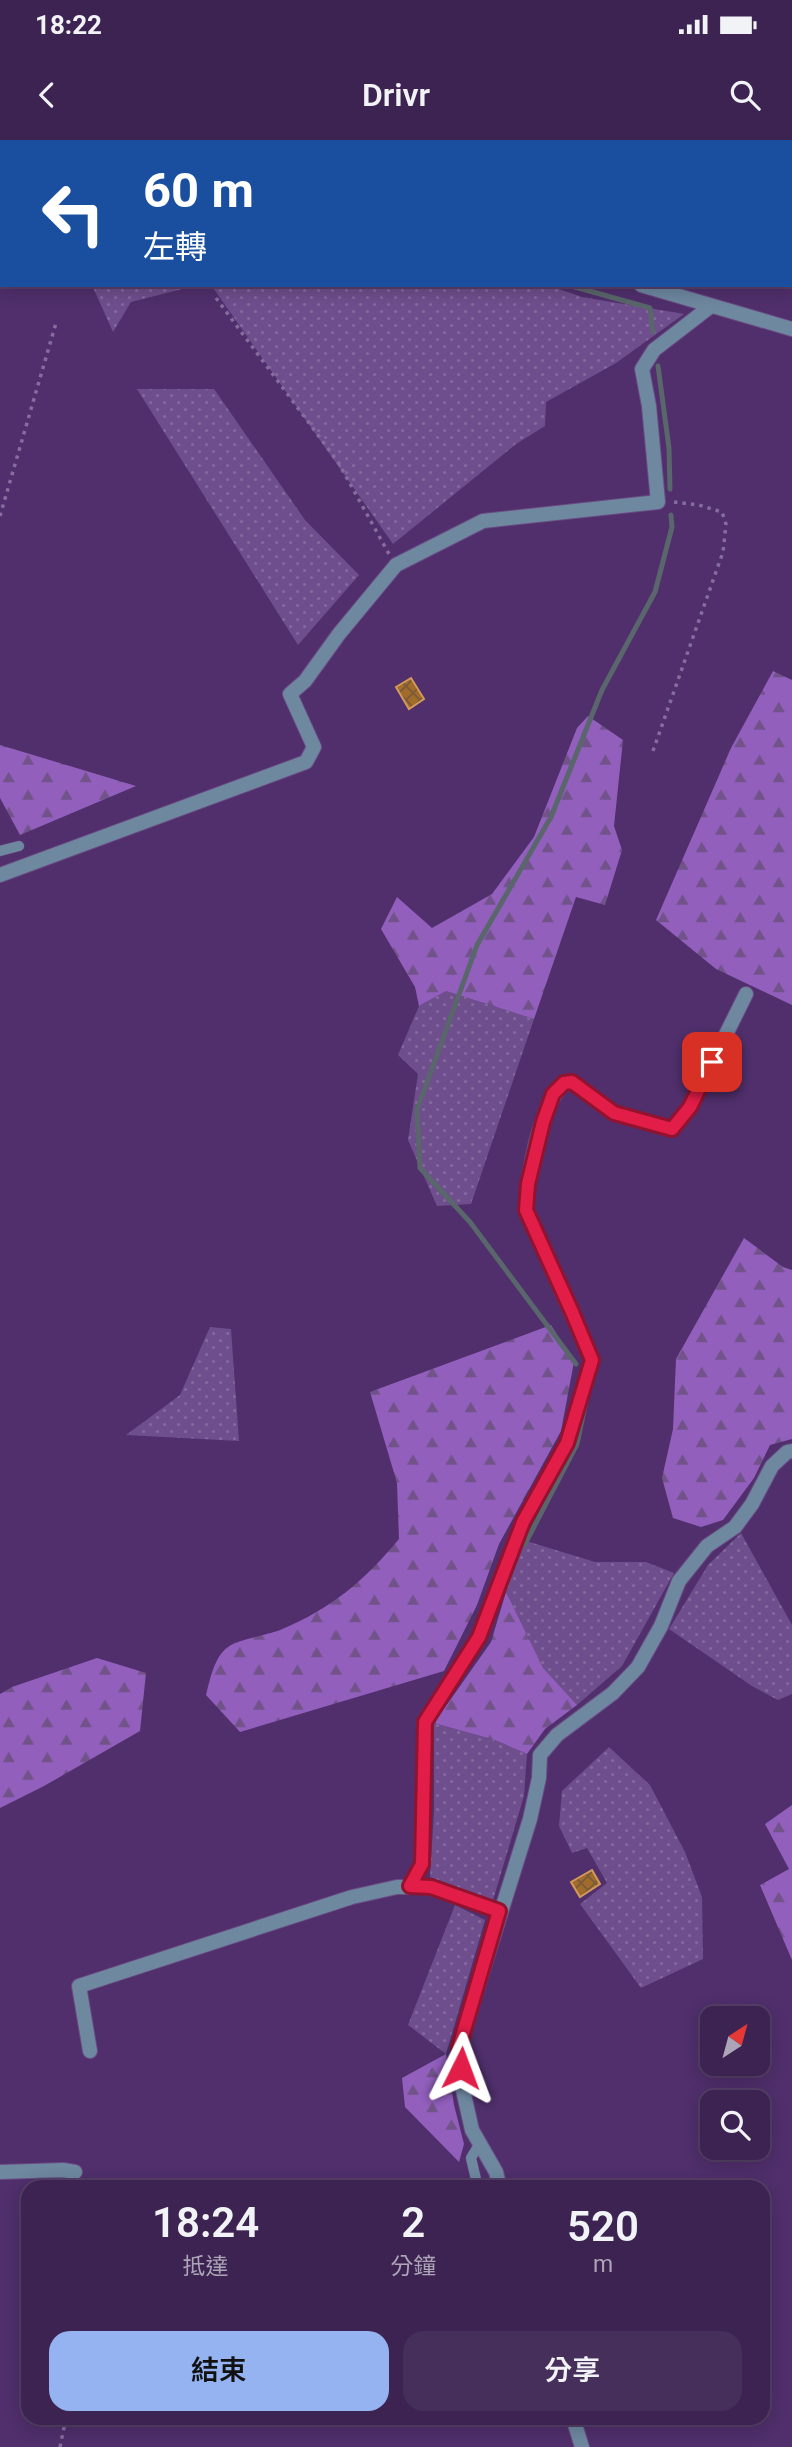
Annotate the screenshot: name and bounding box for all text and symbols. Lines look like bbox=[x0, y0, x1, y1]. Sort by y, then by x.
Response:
text: 18:22 bbox=[35, 10, 102, 40]
icon: back bbox=[28, 76, 66, 114]
text: Drivr bbox=[362, 76, 430, 114]
icon: search bbox=[726, 76, 764, 114]
text: 60 m bbox=[143, 162, 254, 219]
icon: left bbox=[28, 168, 119, 259]
text: 左轉 bbox=[143, 228, 207, 266]
pin bbox=[682, 1032, 742, 1092]
icon: arrive bbox=[693, 1043, 731, 1081]
north arrow bbox=[700, 2006, 770, 2076]
map controls bbox=[700, 2006, 770, 2160]
position arrow bbox=[424, 2031, 498, 2105]
button: search bbox=[700, 2090, 770, 2160]
text: 18:24 bbox=[152, 2198, 259, 2247]
text: 2 bbox=[401, 2198, 425, 2247]
text: 520 bbox=[567, 2202, 639, 2251]
text: m bbox=[593, 2251, 613, 2278]
text: 抵達 bbox=[183, 2253, 229, 2280]
text: 分鐘 bbox=[390, 2253, 436, 2280]
button: 結束 bbox=[49, 2331, 389, 2411]
button: 分享 bbox=[403, 2331, 742, 2411]

